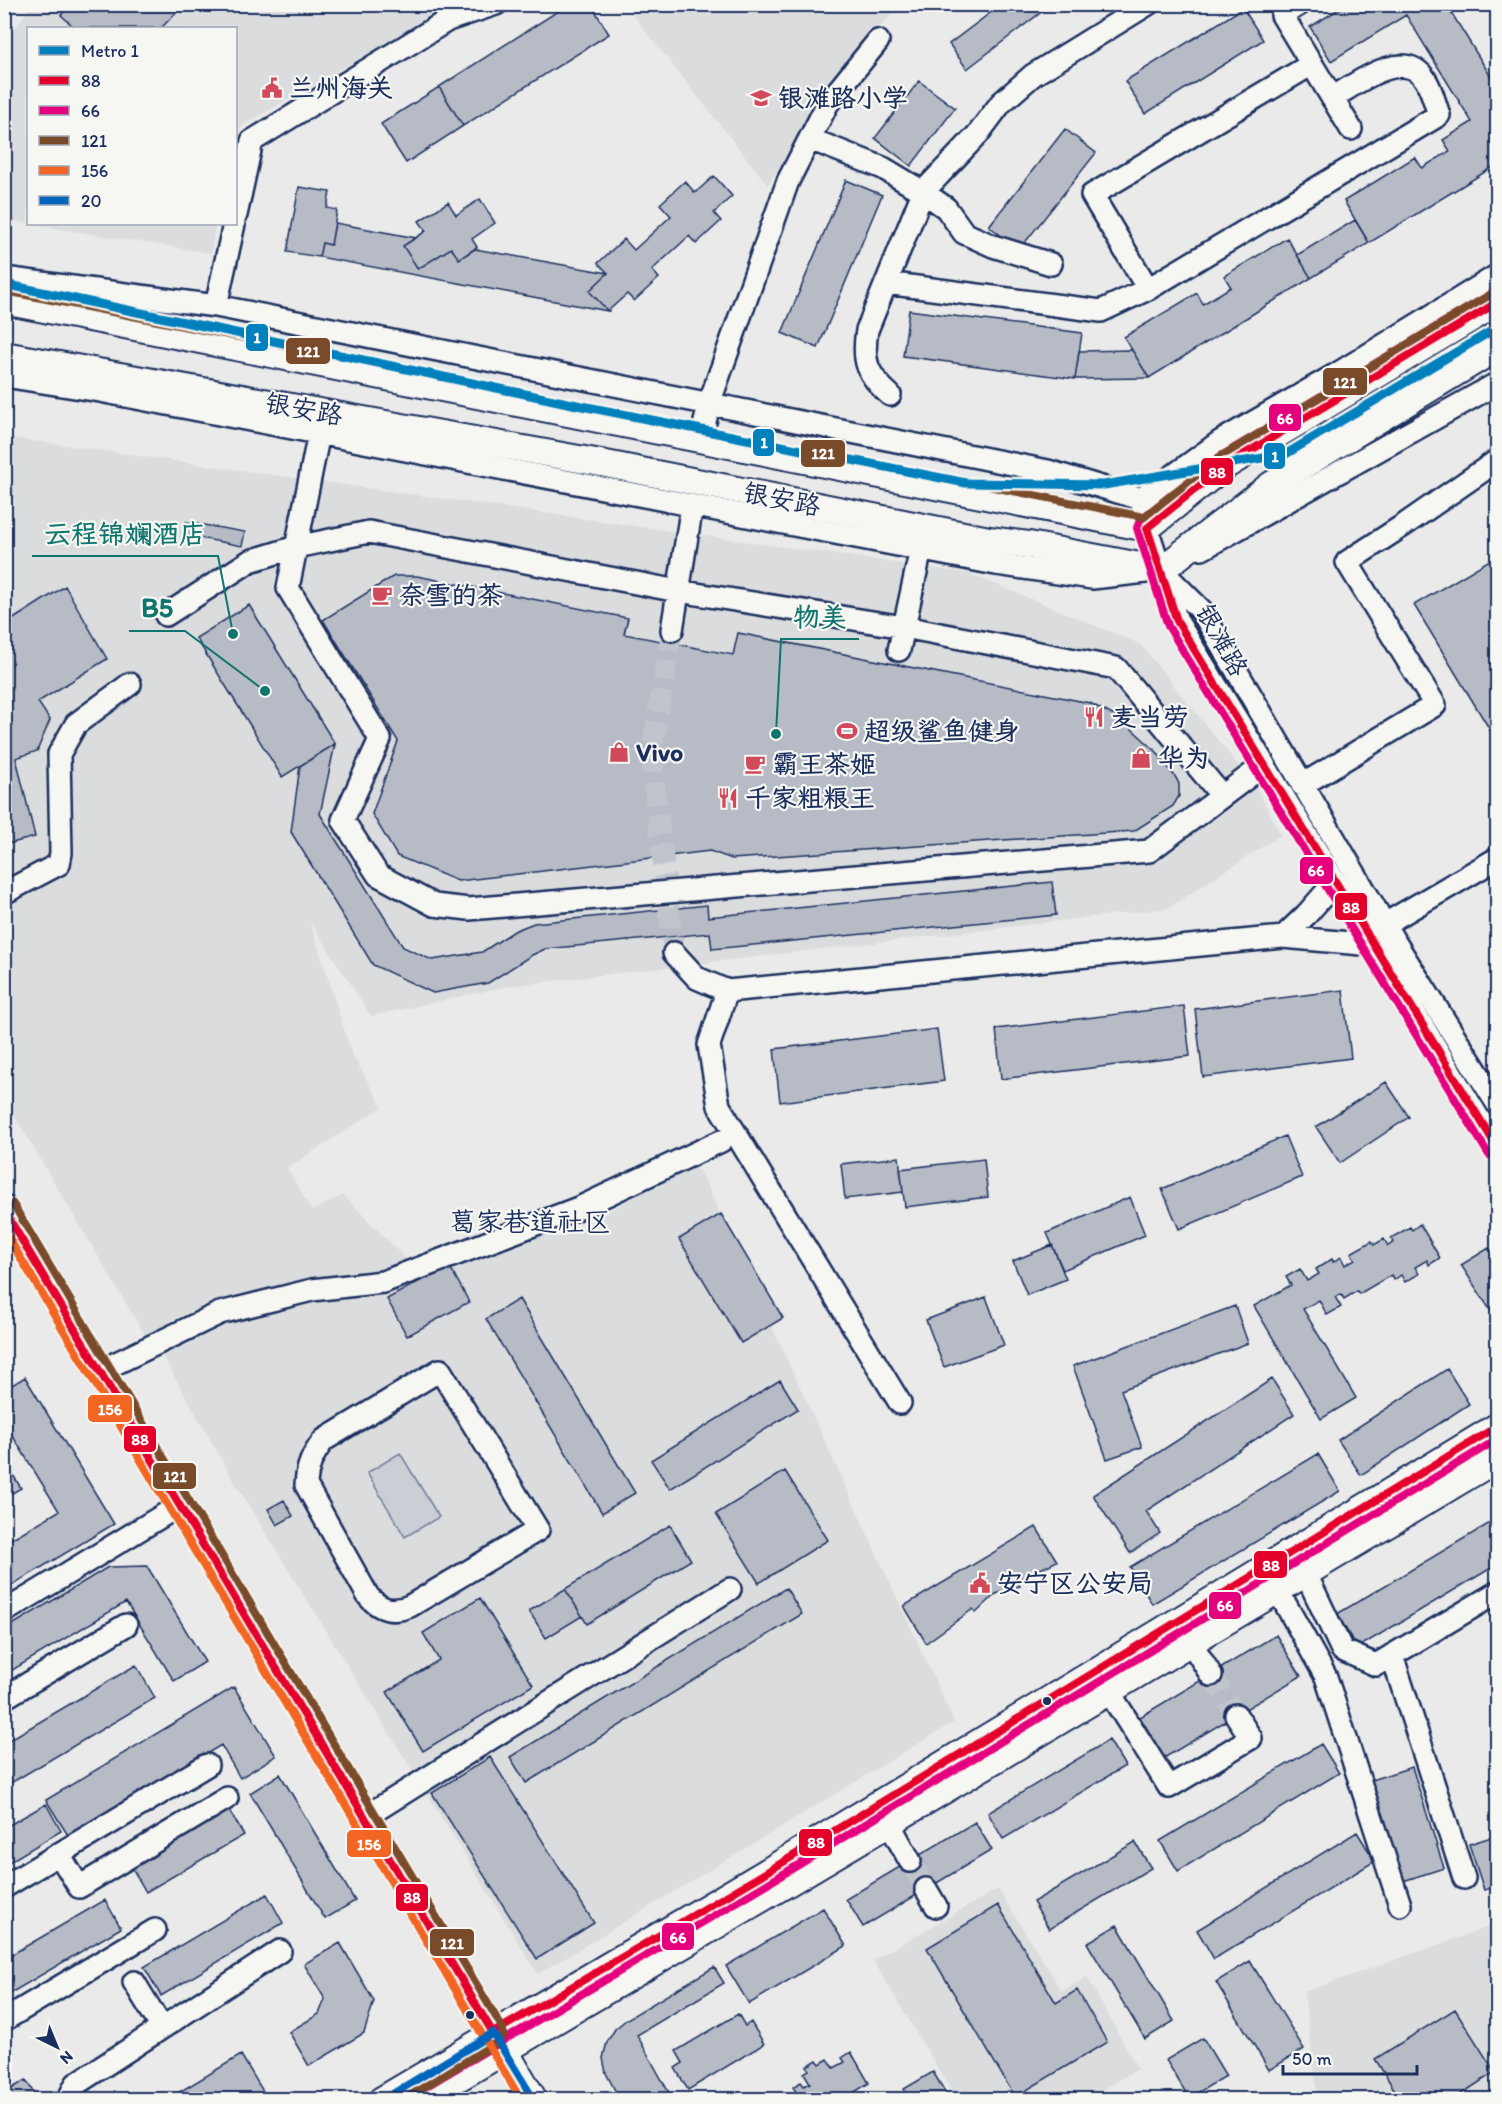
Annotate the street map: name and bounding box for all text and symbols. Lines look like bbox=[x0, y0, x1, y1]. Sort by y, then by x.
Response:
legend bbox=[27, 27, 237, 225]
text: Metro 1 bbox=[81, 40, 139, 62]
text: 88 bbox=[81, 70, 101, 92]
place label: 兰州海关 bbox=[289, 72, 393, 104]
public building icon: 兰州海关 bbox=[260, 76, 284, 100]
place label: 银滩路小学 bbox=[778, 82, 908, 114]
school or university icon: 银滩路小学 bbox=[749, 86, 773, 110]
text: 66 bbox=[81, 100, 100, 122]
text: 121 bbox=[81, 130, 107, 152]
text: 156 bbox=[81, 160, 108, 182]
text: 20 bbox=[81, 190, 102, 212]
line badge: 1 bbox=[245, 323, 269, 352]
text: 1 bbox=[253, 328, 261, 347]
line badge: 121 bbox=[285, 337, 331, 365]
text: 121 bbox=[296, 342, 320, 361]
line badge: 121 bbox=[1322, 367, 1368, 396]
text: 121 bbox=[1333, 373, 1357, 392]
street label: 银安路 bbox=[263, 386, 345, 432]
line badge: 66 bbox=[1268, 403, 1302, 432]
text: 66 bbox=[1277, 409, 1294, 428]
line badge: 1 bbox=[752, 428, 775, 457]
text: 1 bbox=[760, 433, 768, 452]
line badge: 121 bbox=[800, 439, 846, 468]
line badge: 1 bbox=[1263, 442, 1286, 470]
text: 121 bbox=[811, 444, 835, 463]
text: 1 bbox=[1271, 447, 1279, 466]
line badge: 88 bbox=[1200, 457, 1234, 486]
text: 88 bbox=[1208, 463, 1226, 482]
street label: 银安路 bbox=[741, 476, 823, 522]
callout: 云程锦斓酒店 bbox=[32, 511, 218, 556]
text: 云程锦斓酒店 bbox=[44, 517, 206, 550]
place label: 奈雪的茶 bbox=[399, 579, 503, 611]
cafe icon: 奈雪的茶 bbox=[370, 583, 394, 607]
callout: B5 bbox=[129, 586, 185, 631]
text: B5 bbox=[141, 591, 173, 624]
callout: 物美 bbox=[781, 594, 859, 639]
street label: 银滩路 bbox=[1189, 598, 1255, 682]
text: 物美 bbox=[793, 600, 847, 633]
place label: 麦当劳 bbox=[1111, 701, 1189, 733]
restaurant icon: 麦当劳 bbox=[1082, 705, 1106, 729]
place label: 超级鲨鱼健身 bbox=[864, 715, 1020, 747]
sports icon: 超级鲨鱼健身 bbox=[835, 719, 859, 743]
place label: Vivo bbox=[636, 736, 683, 768]
shop icon: Vivo bbox=[607, 740, 631, 764]
place label: 华为 bbox=[1158, 742, 1210, 774]
shop icon: 华为 bbox=[1129, 746, 1153, 770]
place label: 霸王茶姬 bbox=[772, 748, 876, 780]
cafe icon: 霸王茶姬 bbox=[743, 752, 767, 776]
place label: 千家粗粮王 bbox=[745, 782, 875, 814]
restaurant icon: 千家粗粮王 bbox=[716, 786, 740, 810]
line badge: 66 bbox=[1299, 856, 1334, 885]
text: 66 bbox=[1308, 861, 1325, 880]
line badge: 88 bbox=[1334, 892, 1368, 921]
text: 88 bbox=[1342, 898, 1360, 917]
district label: 葛家巷道社区 bbox=[449, 1205, 611, 1238]
line badge: 156 bbox=[87, 1394, 133, 1423]
text: 156 bbox=[98, 1400, 123, 1419]
line badge: 88 bbox=[123, 1425, 157, 1453]
text: 88 bbox=[131, 1430, 149, 1449]
line badge: 121 bbox=[152, 1462, 197, 1490]
text: 121 bbox=[163, 1467, 187, 1486]
line badge: 88 bbox=[1253, 1550, 1288, 1579]
text: 88 bbox=[1262, 1556, 1280, 1575]
place label: 安宁区公安局 bbox=[997, 1567, 1153, 1599]
public building icon: 安宁区公安局 bbox=[968, 1571, 992, 1595]
line badge: 66 bbox=[1208, 1591, 1242, 1620]
text: 66 bbox=[1217, 1596, 1234, 1615]
unlabelled marker bbox=[1041, 1695, 1053, 1707]
line badge: 88 bbox=[798, 1828, 833, 1857]
line badge: 156 bbox=[346, 1829, 392, 1858]
text: 88 bbox=[807, 1833, 825, 1852]
text: 156 bbox=[357, 1835, 382, 1854]
line badge: 88 bbox=[395, 1883, 429, 1912]
text: 88 bbox=[403, 1888, 421, 1907]
line badge: 66 bbox=[661, 1922, 695, 1951]
line badge: 121 bbox=[429, 1928, 475, 1957]
text: 66 bbox=[670, 1928, 687, 1947]
text: 121 bbox=[440, 1934, 464, 1953]
unlabelled marker bbox=[464, 2009, 476, 2021]
north arrow bbox=[27, 2017, 87, 2077]
scale bar bbox=[1283, 2038, 1416, 2076]
text: N bbox=[56, 2047, 77, 2068]
text: 50 m bbox=[1292, 2048, 1332, 2070]

